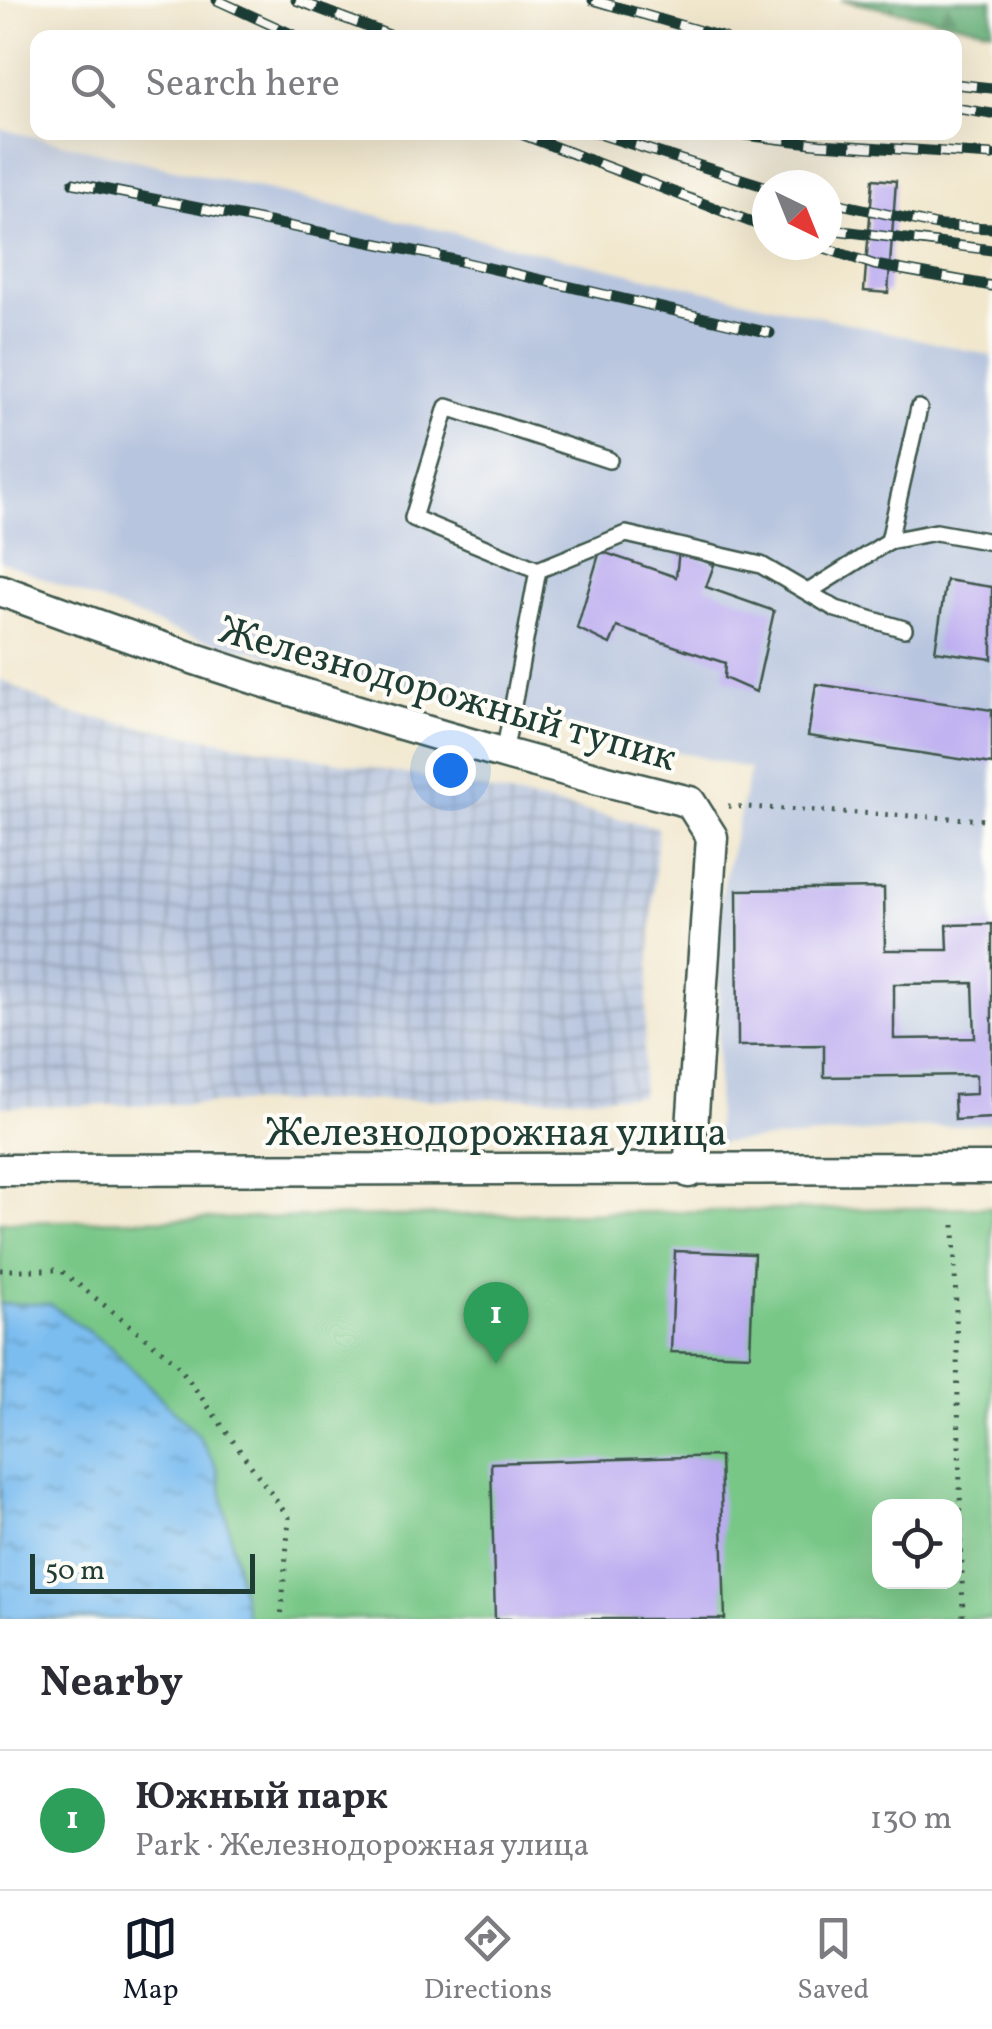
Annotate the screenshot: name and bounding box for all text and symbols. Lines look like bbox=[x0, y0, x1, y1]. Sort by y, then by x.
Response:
search box bbox=[30, 30, 962, 140]
icon: search bbox=[65, 58, 120, 113]
text: Search here bbox=[145, 59, 340, 112]
north arrow bbox=[752, 170, 842, 260]
street label: Железнодорожный тупик bbox=[211, 604, 682, 788]
your location bbox=[425, 745, 476, 796]
street label: Железнодорожная улица bbox=[265, 1107, 727, 1163]
pin: 1 bbox=[464, 1282, 528, 1364]
map controls bbox=[872, 1499, 962, 1589]
button: locate bbox=[872, 1499, 962, 1589]
scale bar bbox=[30, 1549, 255, 1594]
text: 50 m bbox=[45, 1552, 105, 1591]
text: Nearby bbox=[40, 1655, 183, 1714]
text: Южный парк bbox=[135, 1772, 388, 1825]
text: 1 bbox=[66, 1798, 79, 1842]
text: 130 m bbox=[870, 1798, 952, 1842]
text: Park · Железнодорожная улица bbox=[135, 1825, 589, 1869]
tab: Map bbox=[123, 1911, 179, 2010]
tab: Directions bbox=[424, 1911, 552, 2010]
tab: Saved bbox=[797, 1911, 869, 2010]

